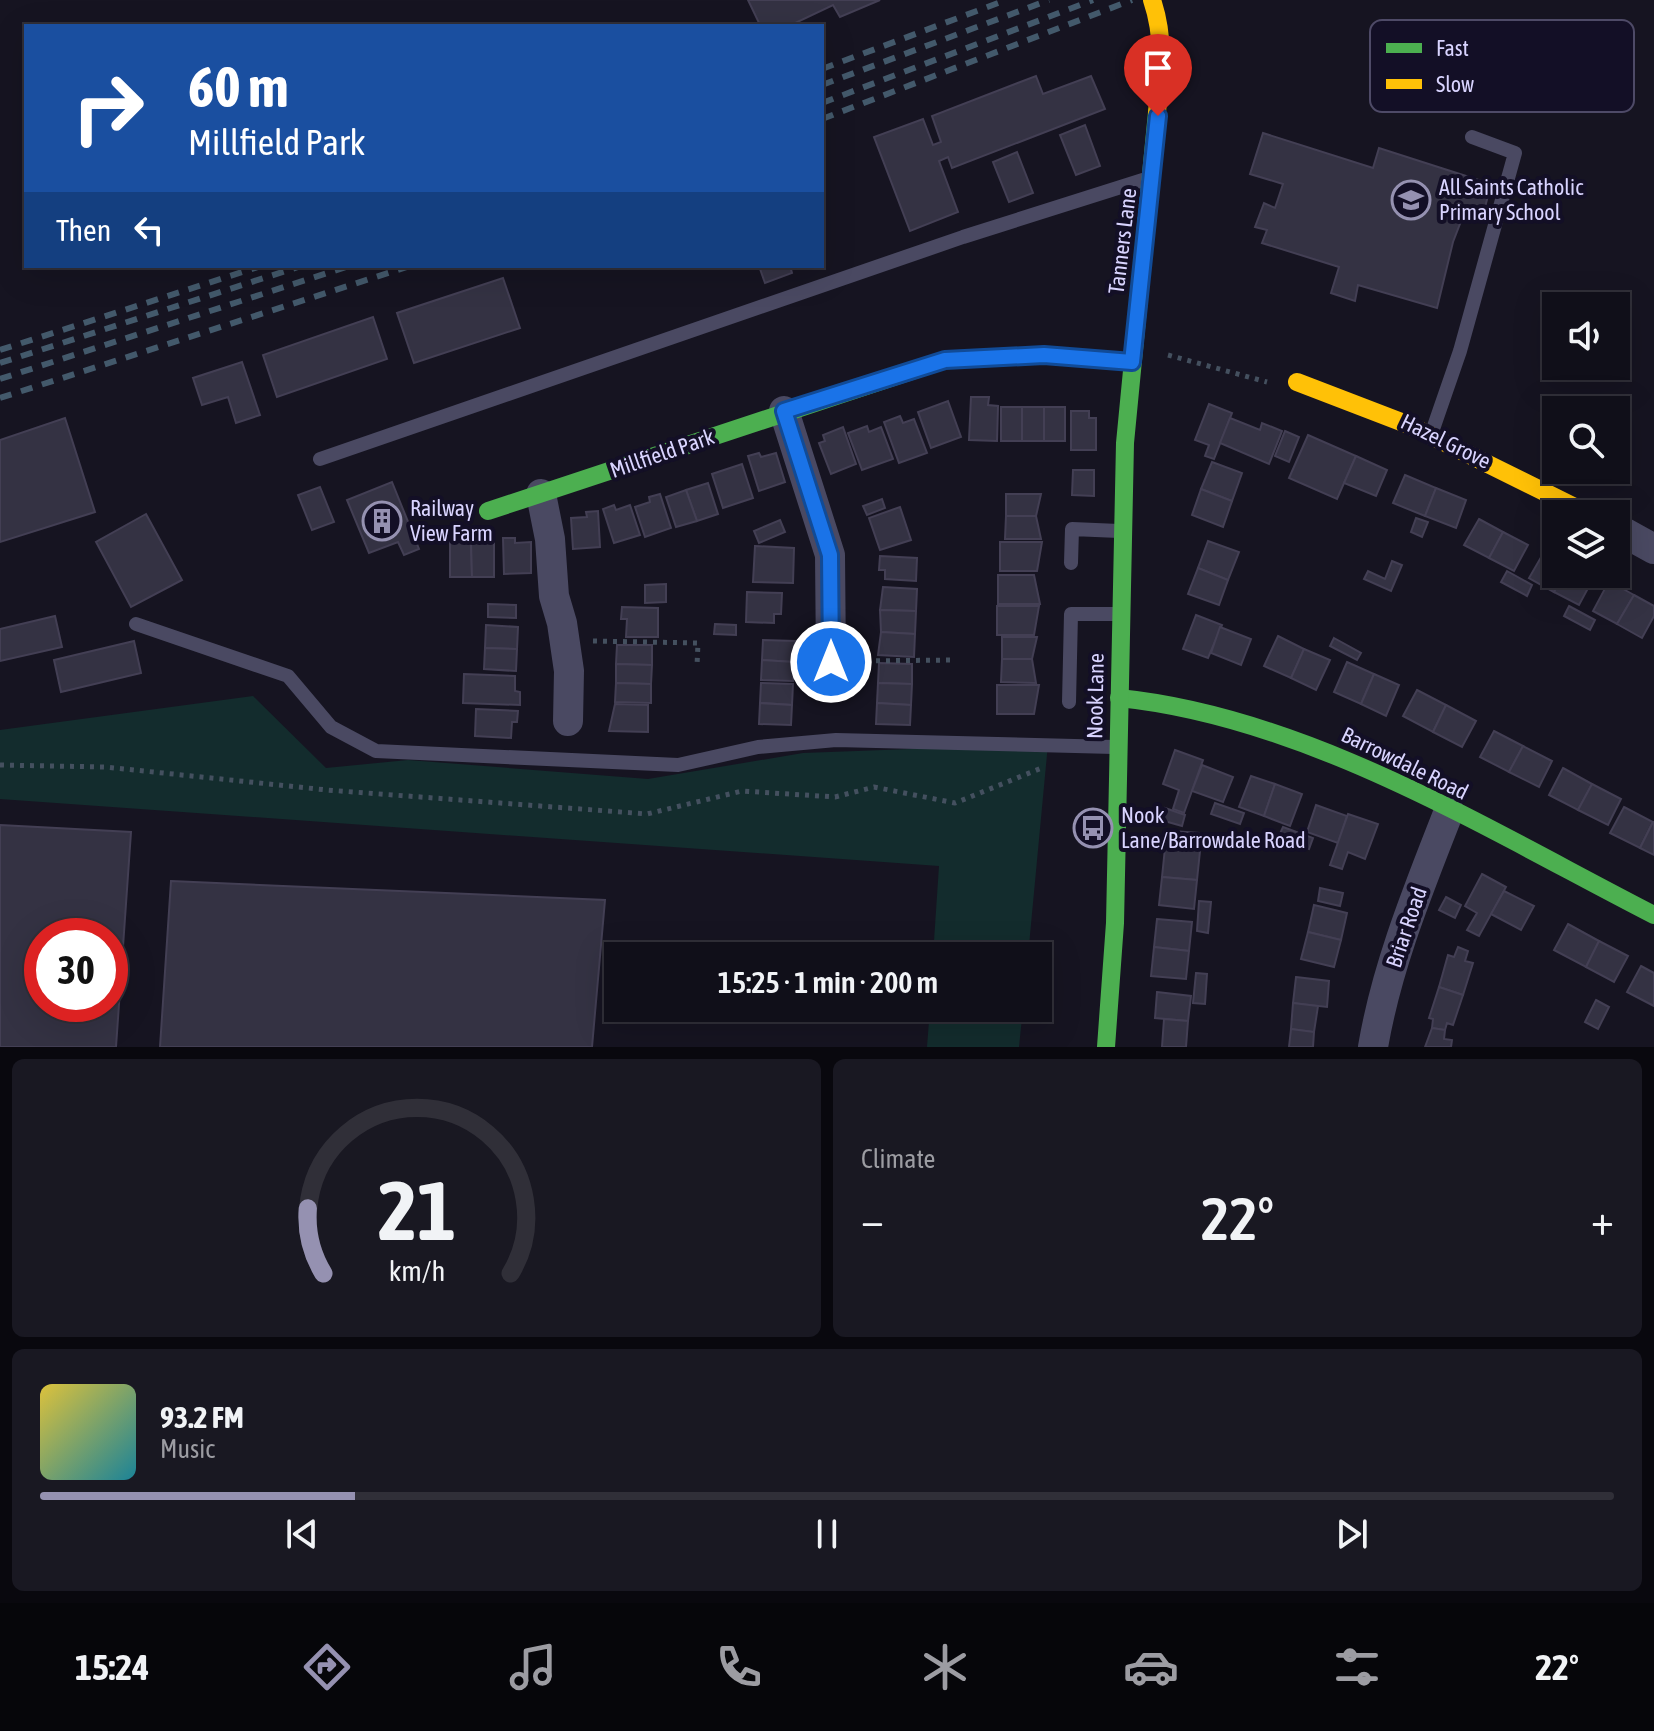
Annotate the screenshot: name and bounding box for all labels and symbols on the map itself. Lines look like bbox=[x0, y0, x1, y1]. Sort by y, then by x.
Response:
legend bbox=[1370, 20, 1634, 112]
pin bbox=[1124, 34, 1192, 116]
text: Fast bbox=[1436, 35, 1469, 61]
text: Slow bbox=[1436, 71, 1474, 97]
place label: All Saints Catholic Primary School bbox=[1439, 174, 1584, 225]
school or university icon: All Saints Catholic Primary School bbox=[1390, 179, 1432, 221]
street label: Tanners Lane bbox=[1103, 187, 1141, 295]
street label: Hazel Grove bbox=[1397, 408, 1495, 474]
street label: Millfield Park bbox=[607, 423, 718, 483]
place label: Railway View Farm bbox=[410, 495, 493, 546]
building icon: Railway View Farm bbox=[361, 500, 403, 542]
position arrow bbox=[789, 620, 873, 704]
street label: Nook Lane bbox=[1081, 653, 1109, 739]
street label: Barrowdale Road bbox=[1337, 721, 1473, 805]
place label: Nook Lane/Barrowdale Road bbox=[1121, 802, 1306, 853]
bus stop icon: Nook Lane/Barrowdale Road bbox=[1072, 807, 1114, 849]
street label: Briar Road bbox=[1380, 883, 1432, 971]
speed limit sign: 30 bbox=[24, 918, 128, 1022]

